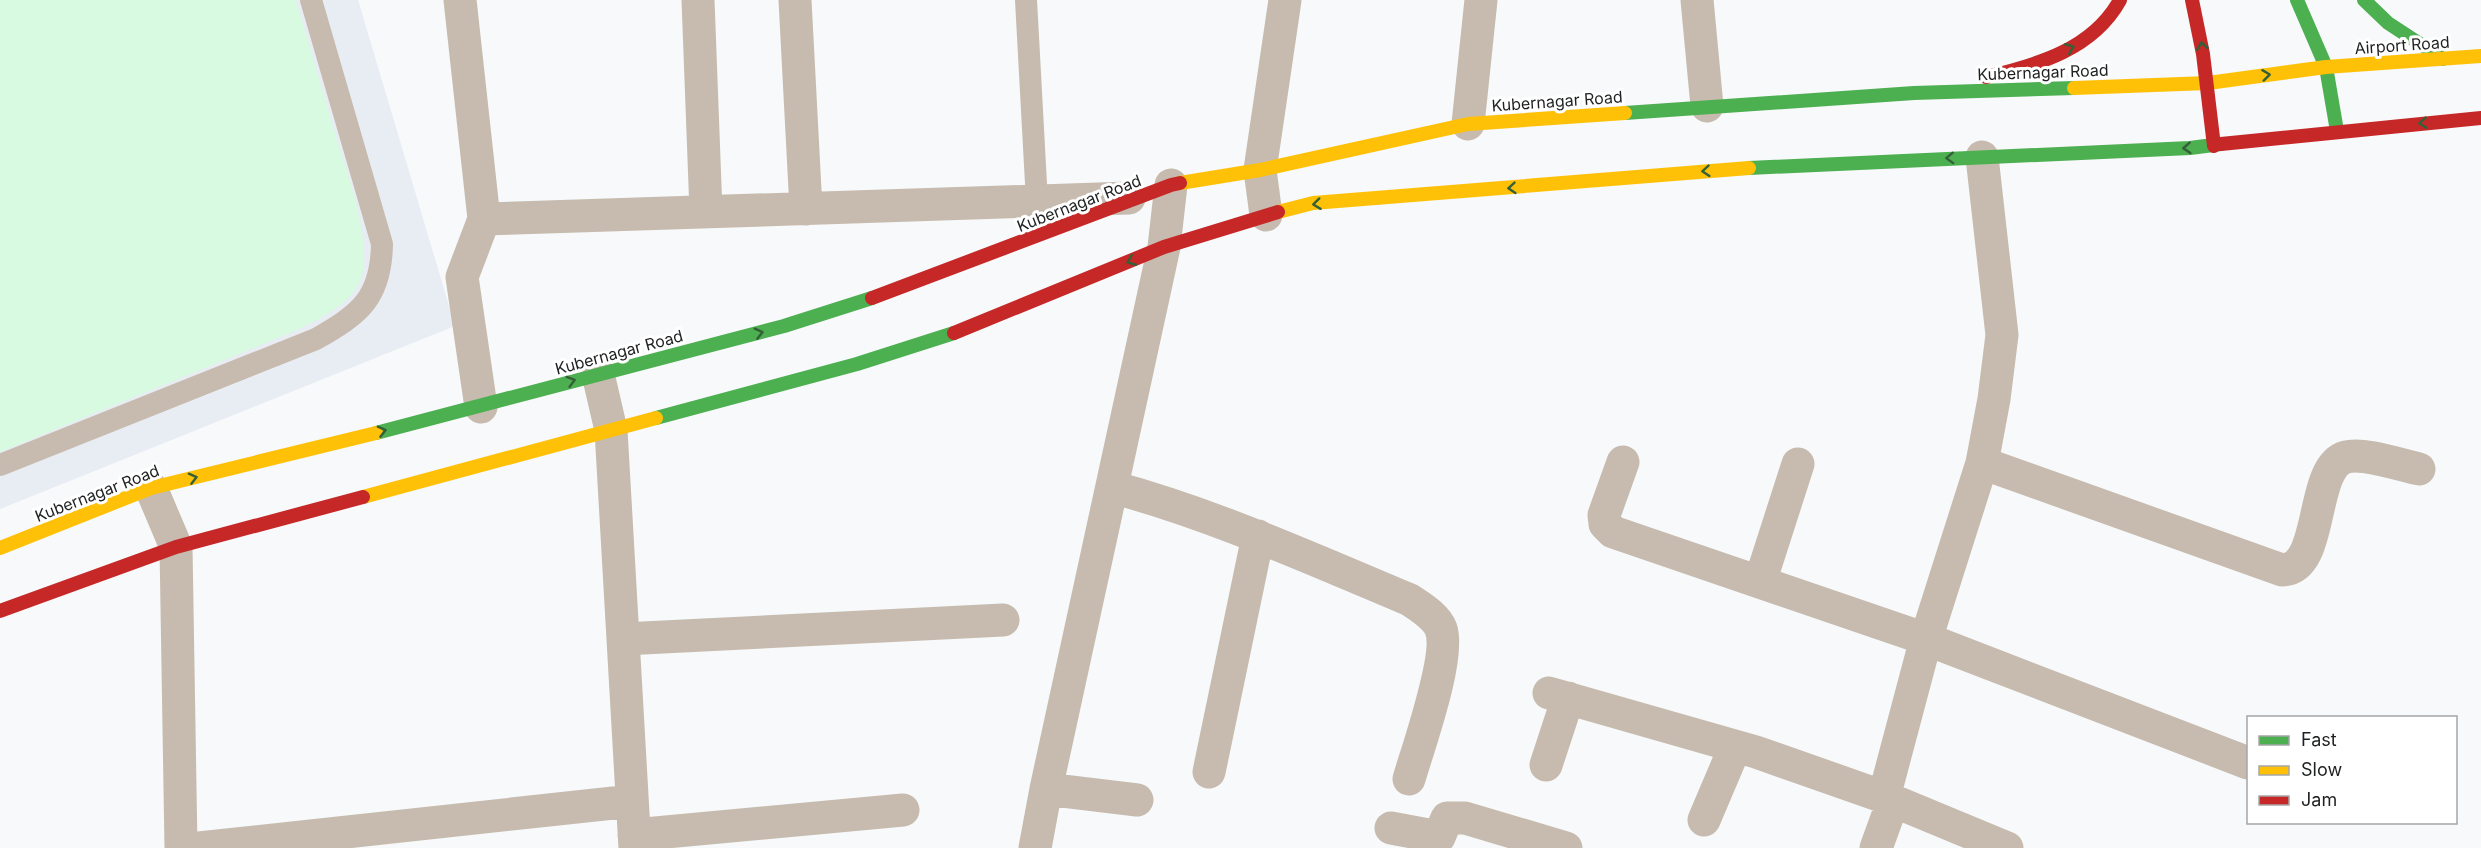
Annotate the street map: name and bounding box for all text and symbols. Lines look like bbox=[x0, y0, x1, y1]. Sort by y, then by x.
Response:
street label: Airport Road bbox=[2354, 32, 2450, 58]
one-way arrow bbox=[2197, 41, 2209, 50]
one-way arrow bbox=[2064, 43, 2075, 55]
street label: Kubernagar Road bbox=[1977, 60, 2109, 84]
one-way arrow bbox=[2261, 69, 2271, 82]
street label: Kubernagar Road bbox=[1491, 86, 1623, 116]
one-way arrow bbox=[2418, 116, 2427, 129]
one-way arrow bbox=[2183, 142, 2192, 155]
one-way arrow bbox=[1946, 152, 1955, 164]
one-way arrow bbox=[1701, 165, 1710, 178]
street label: Kubernagar Road bbox=[1014, 170, 1144, 236]
one-way arrow bbox=[1507, 181, 1516, 194]
one-way arrow bbox=[1313, 197, 1322, 209]
one-way arrow bbox=[1127, 254, 1138, 266]
street label: Kubernagar Road bbox=[553, 325, 685, 379]
one-way arrow bbox=[754, 327, 764, 340]
one-way arrow bbox=[565, 376, 575, 389]
one-way arrow bbox=[377, 425, 387, 438]
street label: Kubernagar Road bbox=[32, 460, 162, 526]
one-way arrow bbox=[187, 472, 197, 485]
legend bbox=[2247, 716, 2457, 824]
text: Fast bbox=[2301, 729, 2337, 750]
text: Slow bbox=[2301, 759, 2342, 780]
text: Jam bbox=[2301, 789, 2337, 810]

